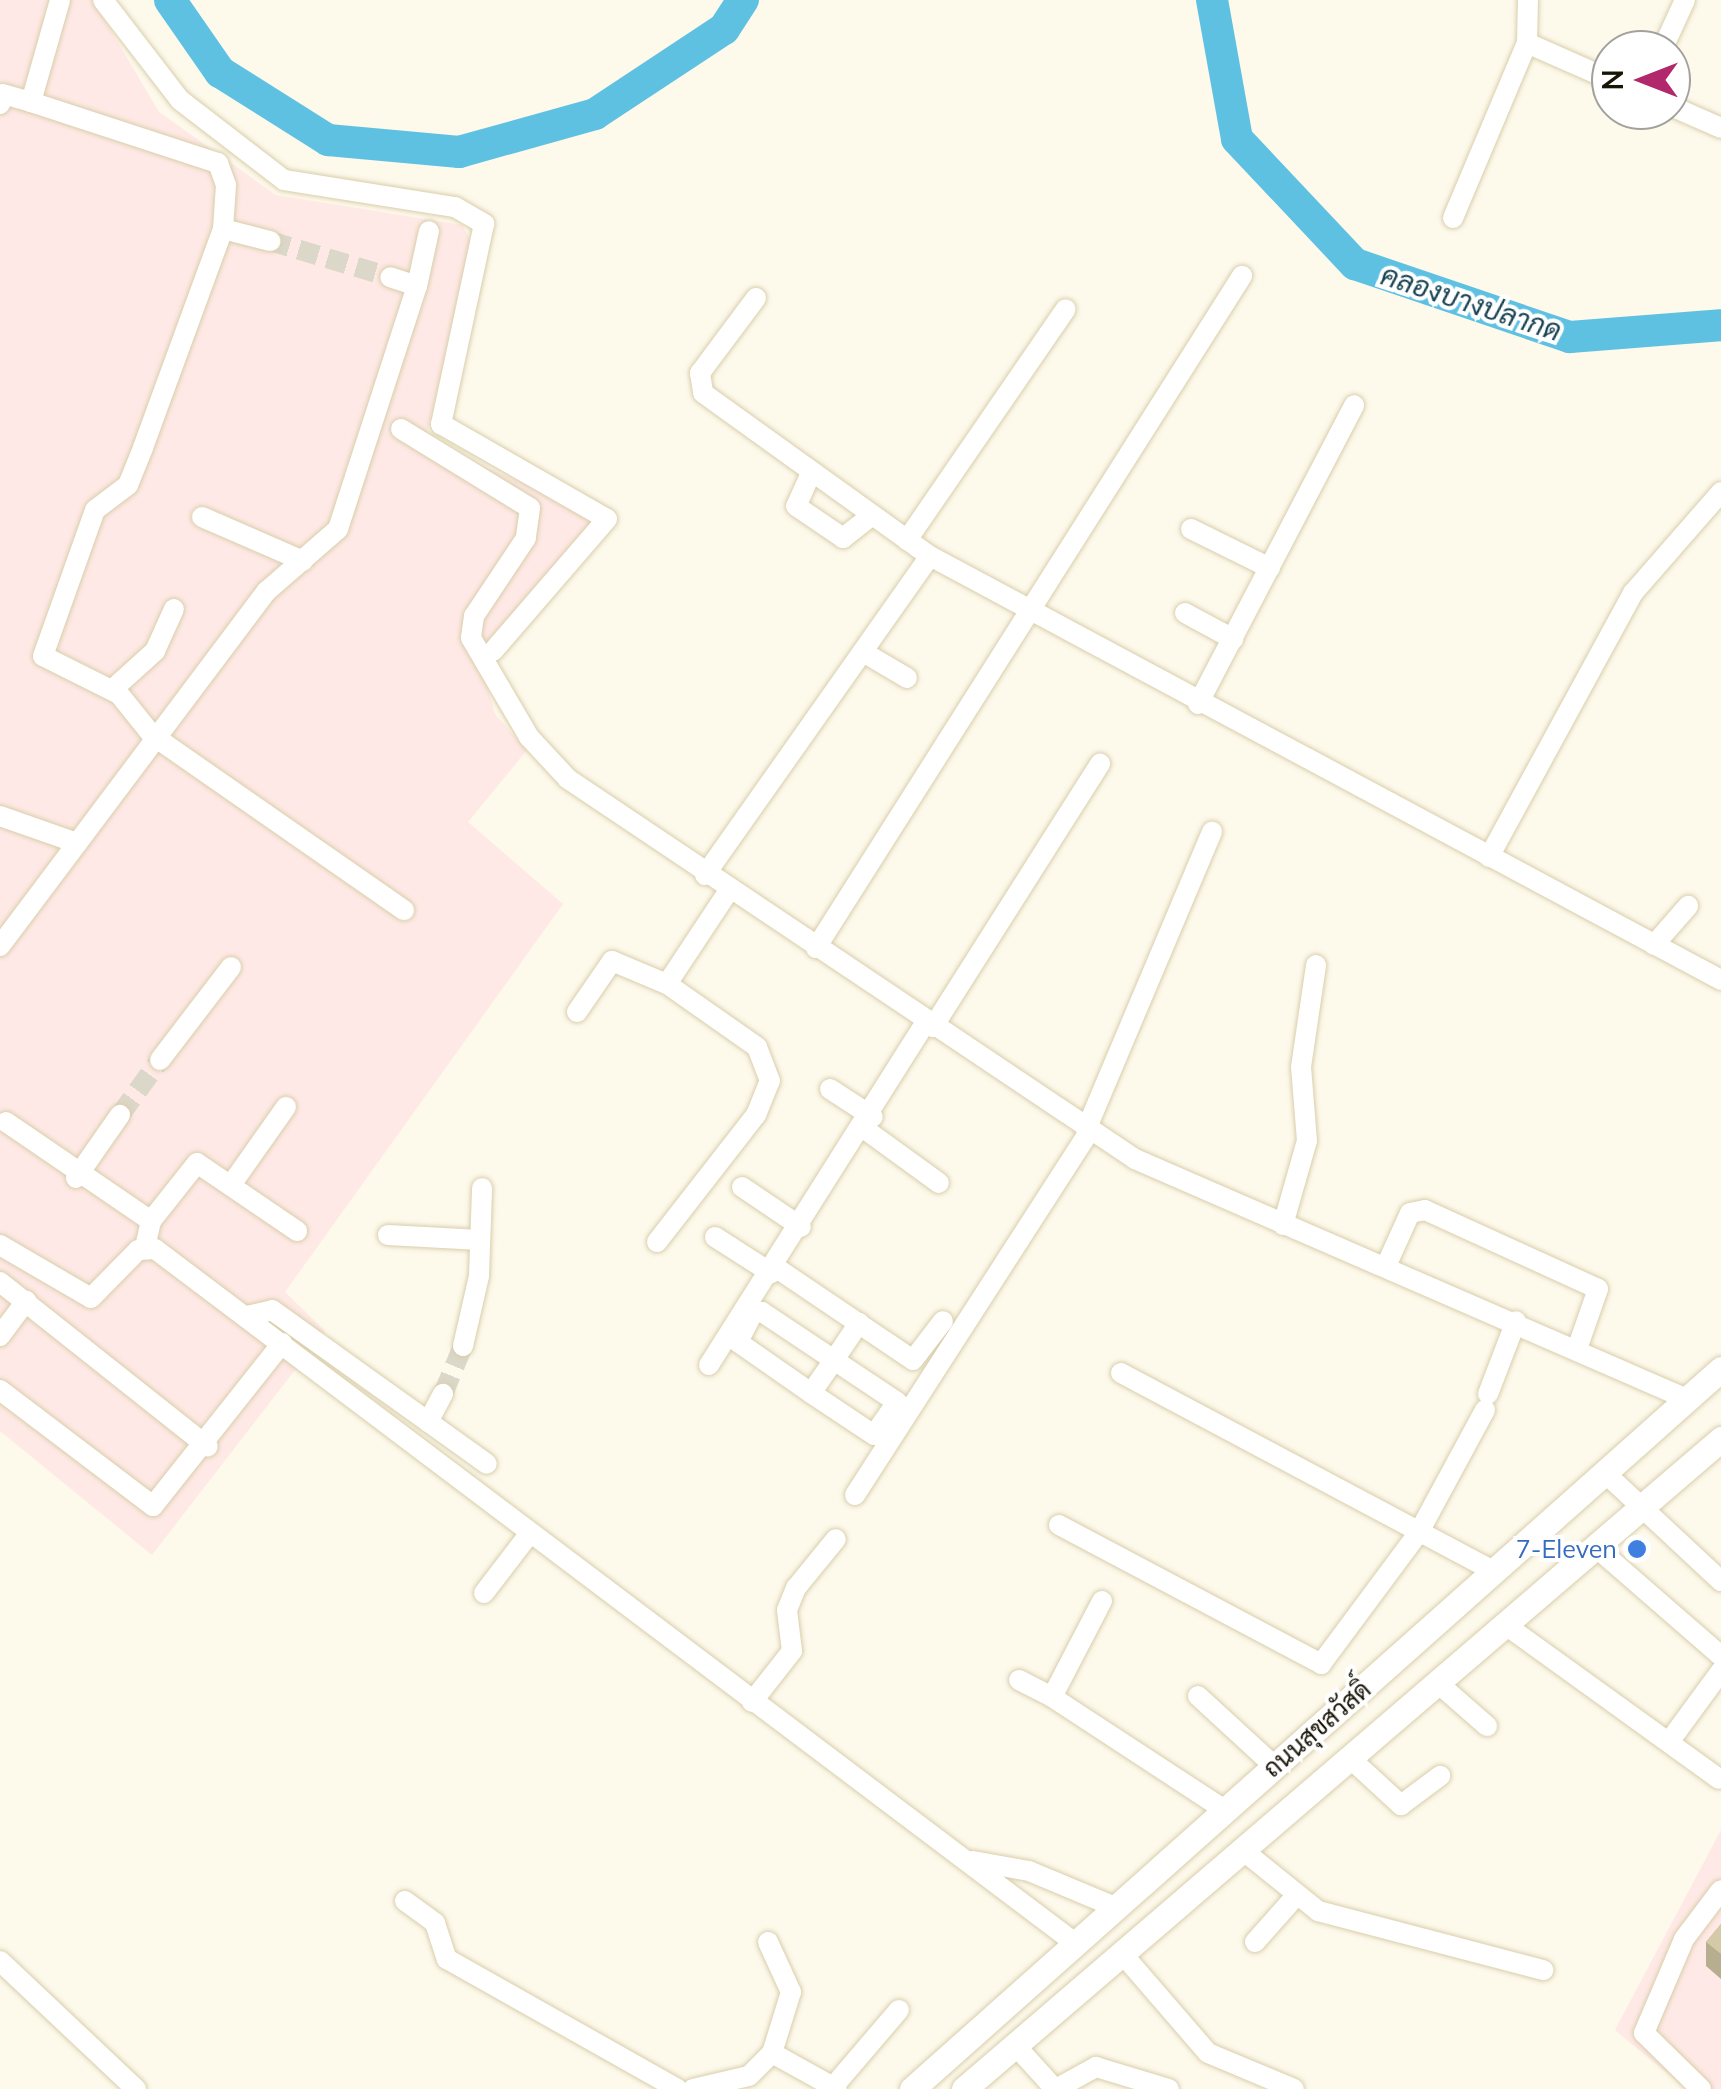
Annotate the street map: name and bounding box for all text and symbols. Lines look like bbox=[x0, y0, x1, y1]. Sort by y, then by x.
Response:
north arrow bbox=[1591, 30, 1691, 130]
text: N bbox=[1595, 69, 1630, 91]
water label: คลองบางปลากด bbox=[1377, 258, 1565, 348]
place label: 7-Eleven bbox=[1516, 1534, 1617, 1564]
marker: 7-Eleven bbox=[1626, 1538, 1648, 1560]
street label: ถนนสุขสวัสดิ์ bbox=[1257, 1674, 1377, 1784]

